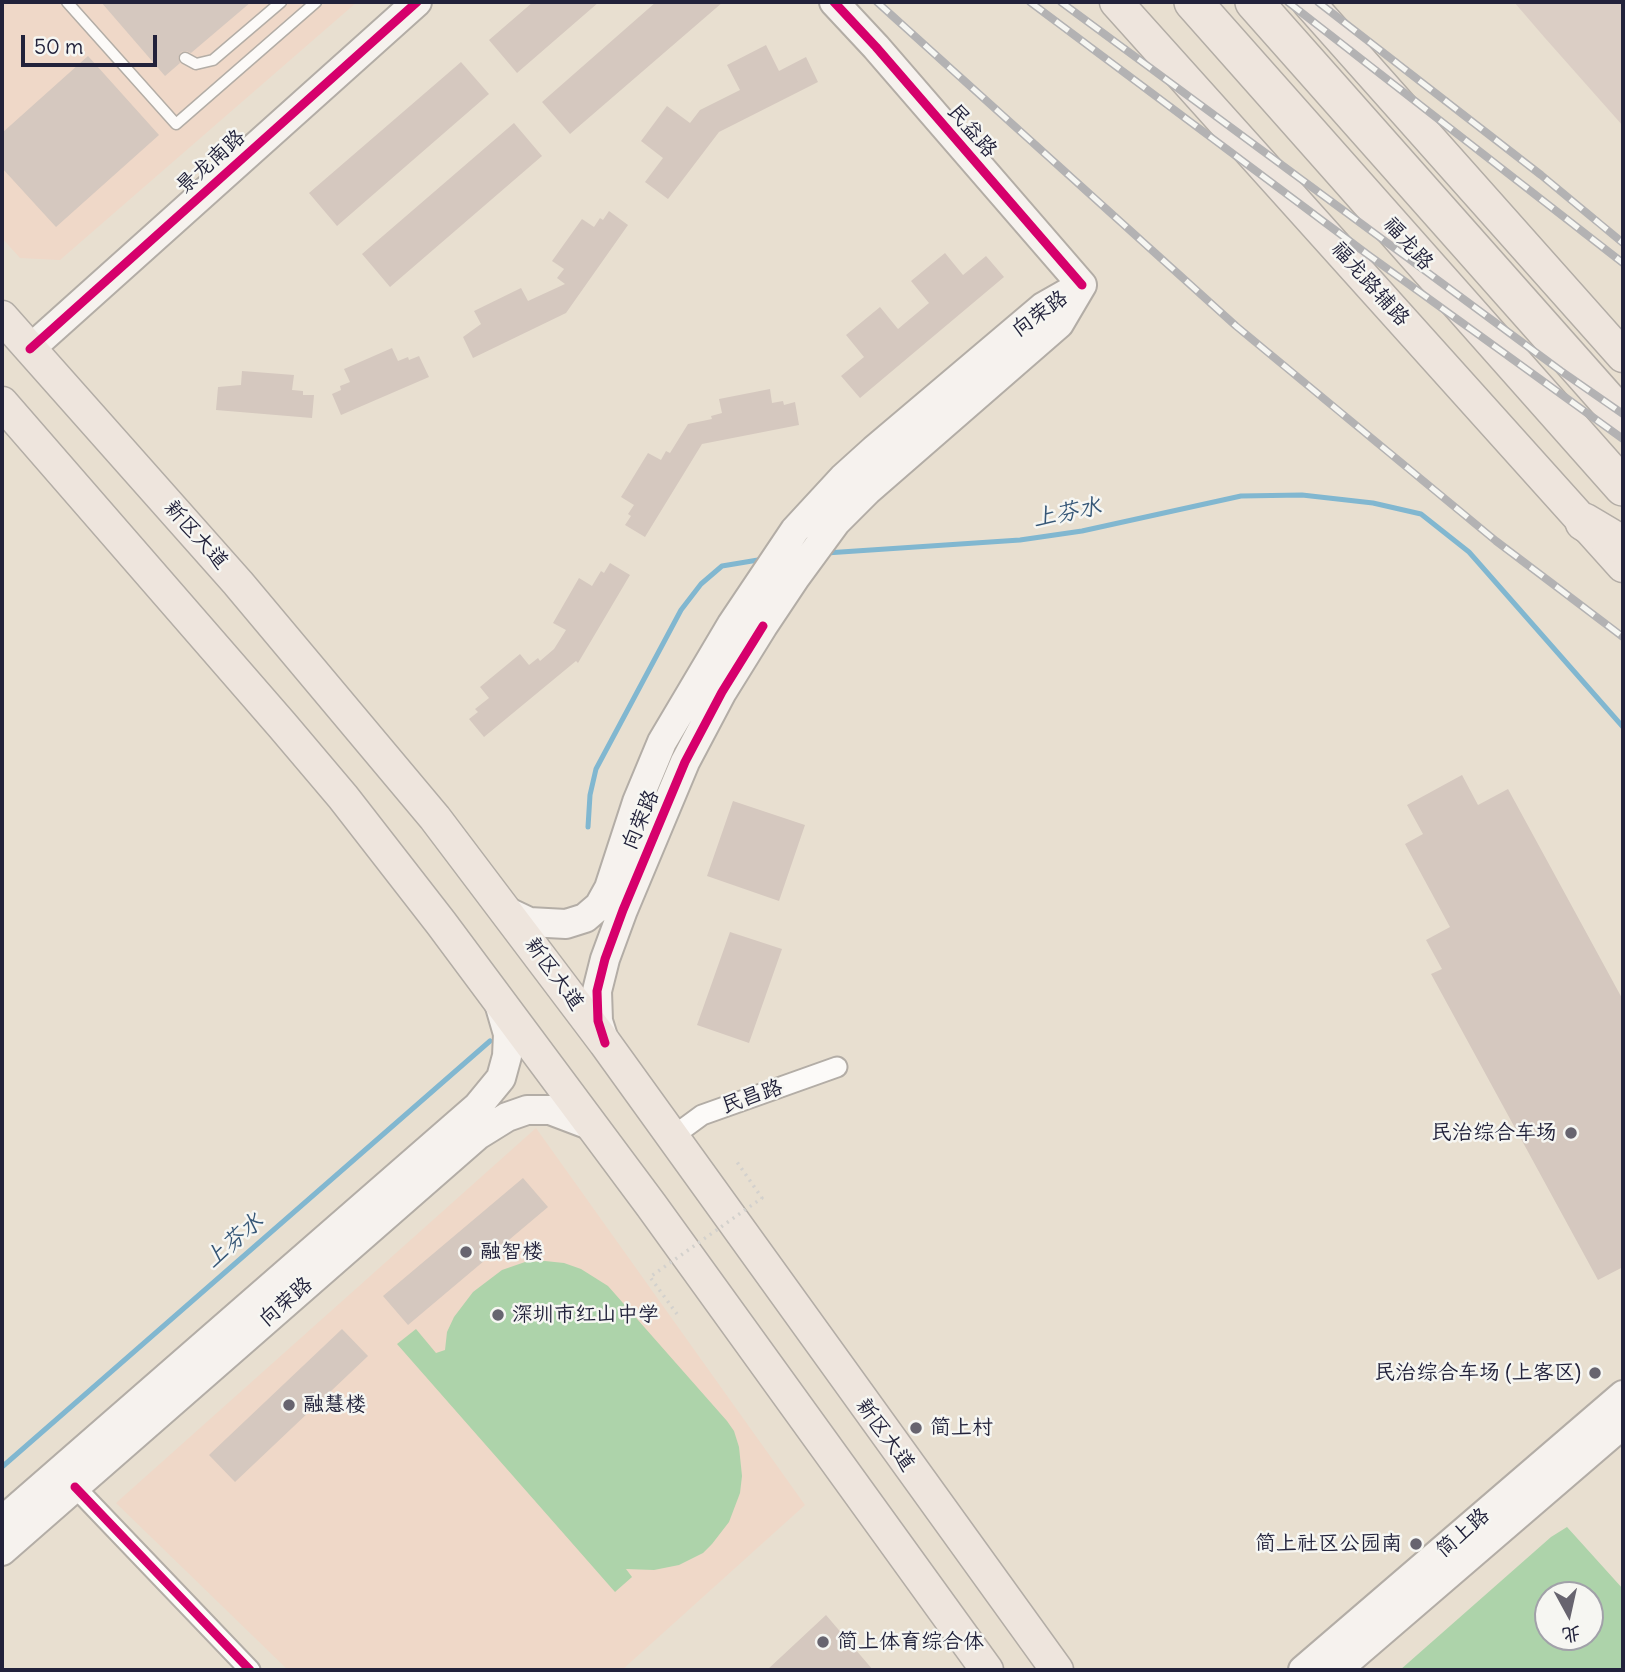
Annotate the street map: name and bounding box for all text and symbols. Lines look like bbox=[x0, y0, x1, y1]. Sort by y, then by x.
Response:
scale bar bbox=[24, 21, 161, 65]
text: 50 m bbox=[34, 33, 83, 60]
street label: 民益路 bbox=[942, 99, 1002, 163]
street label: 景龙南路 bbox=[171, 125, 251, 199]
street label: 福龙路 bbox=[1378, 212, 1438, 276]
street label: 福龙路辅路 bbox=[1326, 237, 1414, 331]
street label: 向荣路 bbox=[1007, 285, 1073, 343]
water label: 上芬水 bbox=[1031, 493, 1103, 533]
street label: 新区大道 bbox=[159, 495, 233, 575]
street label: 向荣路 bbox=[617, 786, 665, 854]
street label: 新区大道 bbox=[519, 933, 589, 1015]
street label: 民昌路 bbox=[718, 1075, 786, 1119]
place label: 民治综合车场 bbox=[1431, 1120, 1557, 1146]
marker: 民治综合车场 bbox=[1563, 1125, 1579, 1141]
water label: 上芬水 bbox=[199, 1208, 269, 1274]
place label: 融智楼 bbox=[480, 1239, 543, 1265]
marker: 融智楼 bbox=[458, 1244, 474, 1260]
street label: 向荣路 bbox=[254, 1272, 318, 1332]
place label: 深圳市红山中学 bbox=[512, 1302, 659, 1328]
marker: 深圳市红山中学 bbox=[490, 1307, 506, 1323]
place label: 民治综合车场 (上客区) bbox=[1374, 1360, 1581, 1386]
marker: 民治综合车场 (上客区) bbox=[1587, 1365, 1603, 1381]
place label: 融慧楼 bbox=[303, 1392, 366, 1418]
street label: 新区大道 bbox=[850, 1394, 920, 1476]
marker: 融慧楼 bbox=[281, 1397, 297, 1413]
place label: 简上村 bbox=[930, 1415, 993, 1441]
marker: 简上村 bbox=[908, 1420, 924, 1436]
street label: 简上路 bbox=[1431, 1503, 1495, 1563]
place label: 简上社区公园南 bbox=[1255, 1531, 1402, 1557]
marker: 简上社区公园南 bbox=[1408, 1536, 1424, 1552]
north arrow bbox=[1534, 1581, 1604, 1651]
text: 北 bbox=[1561, 1622, 1583, 1648]
place label: 简上体育综合体 bbox=[837, 1629, 984, 1655]
marker: 简上体育综合体 bbox=[815, 1634, 831, 1650]

